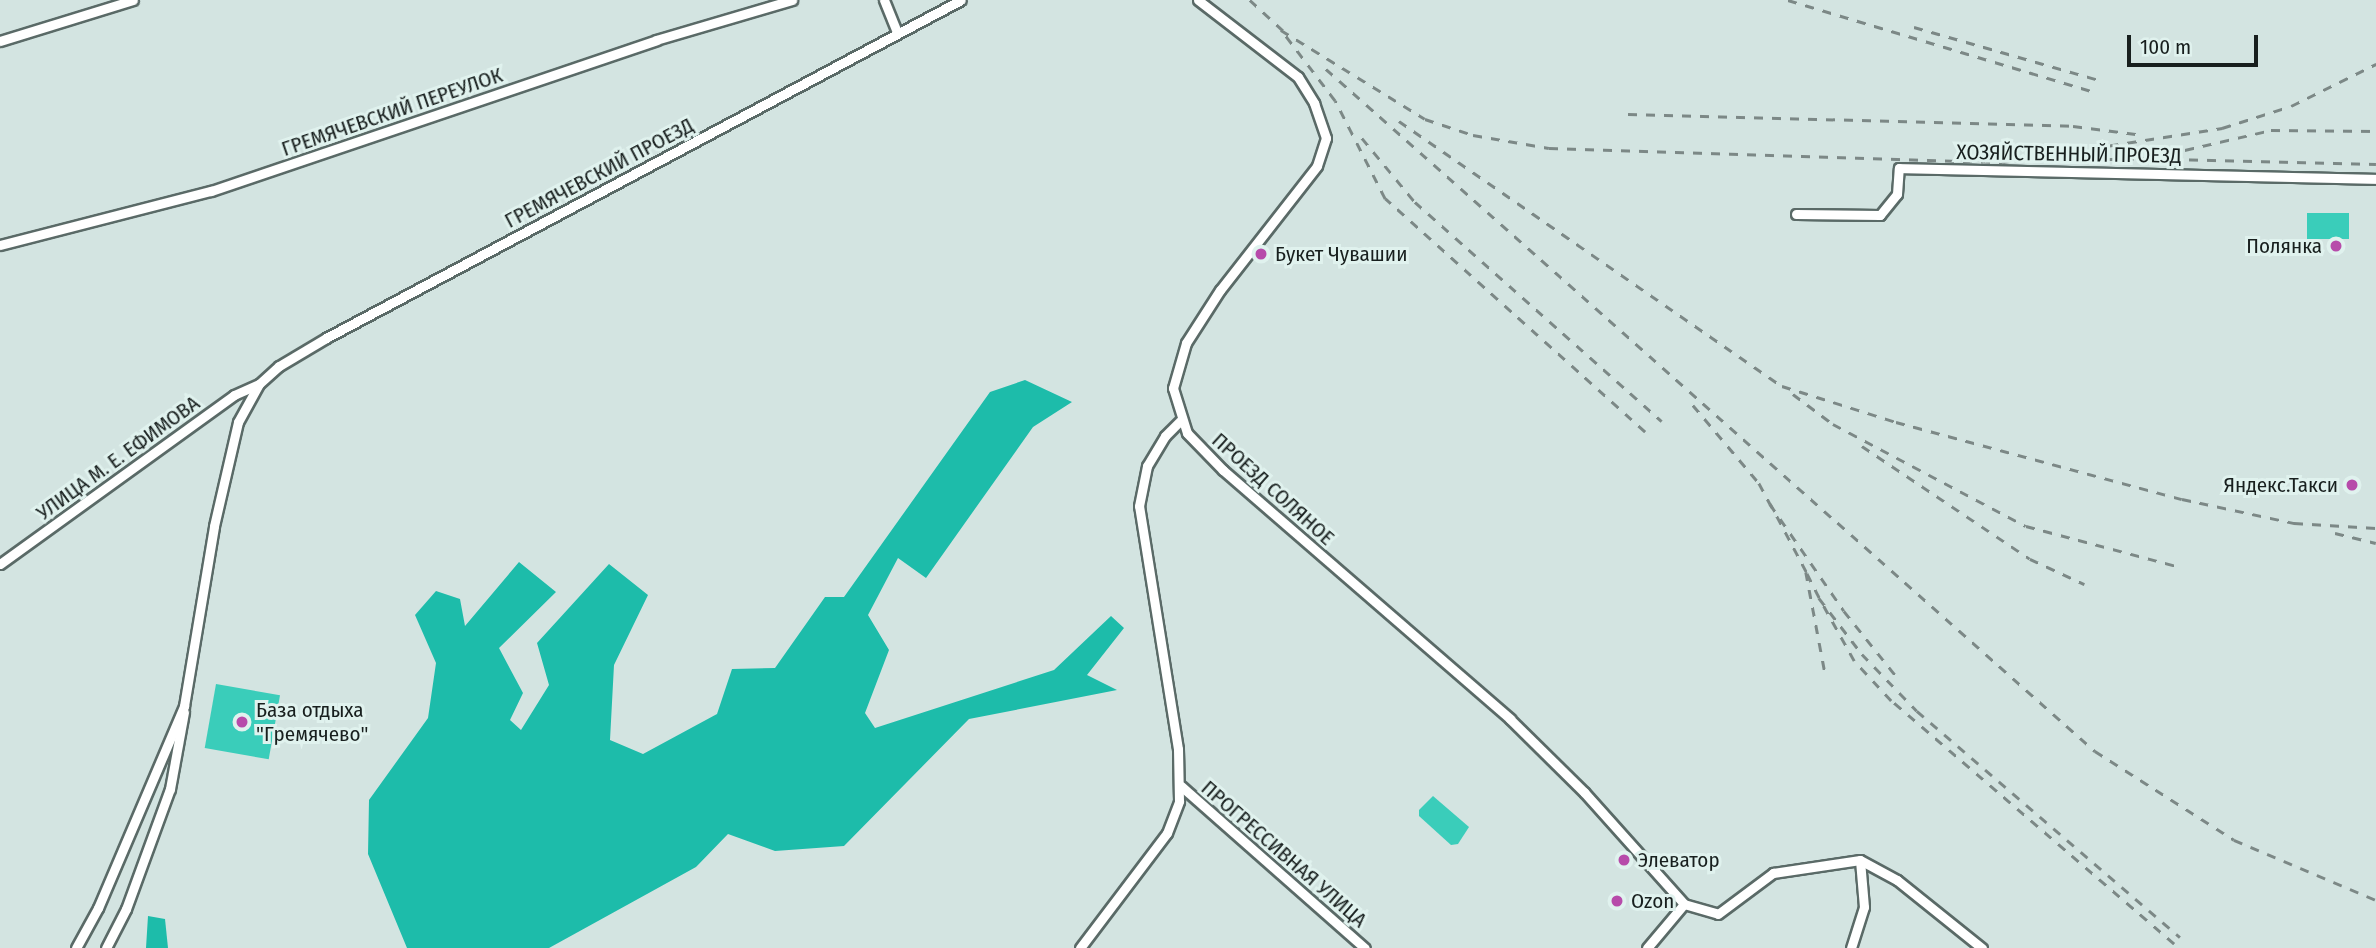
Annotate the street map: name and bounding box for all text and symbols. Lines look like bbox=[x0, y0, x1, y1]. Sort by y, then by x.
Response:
scale bar bbox=[2131, 21, 2262, 65]
text: 100 m bbox=[2140, 34, 2191, 60]
street label: ГРЕМЯЧЕВСКИЙ ПЕРЕУЛОК bbox=[278, 62, 506, 162]
street label: ГРЕМЯЧЕВСКИЙ ПРОЕЗД bbox=[500, 113, 698, 233]
street label: ХОЗЯЙСТВЕННЫЙ ПРОЕЗД bbox=[1956, 139, 2182, 169]
place label: Полянка bbox=[2246, 233, 2322, 259]
marker: Полянка bbox=[2328, 238, 2344, 254]
place label: Букет Чувашии bbox=[1275, 241, 1407, 267]
marker: Букет Чувашии bbox=[1253, 246, 1269, 262]
street label: УЛИЦА М. Е. ЕФИМОВА bbox=[32, 390, 204, 526]
street label: ПРОЕЗД СОЛЯНОЕ bbox=[1207, 428, 1339, 550]
place label: Яндекс.Такси bbox=[2223, 472, 2338, 498]
marker: Яндекс.Такси bbox=[2344, 477, 2360, 493]
place label: База отдыха "Гремячево" bbox=[256, 697, 368, 747]
marker: База отдыха "Гремячево" bbox=[234, 714, 250, 730]
street label: ПРОГРЕССИВНАЯ УЛИЦА bbox=[1196, 775, 1372, 933]
place label: Элеватор bbox=[1638, 847, 1720, 873]
marker: Элеватор bbox=[1616, 852, 1632, 868]
place label: Ozon bbox=[1631, 888, 1674, 914]
marker: Ozon bbox=[1609, 893, 1625, 909]

